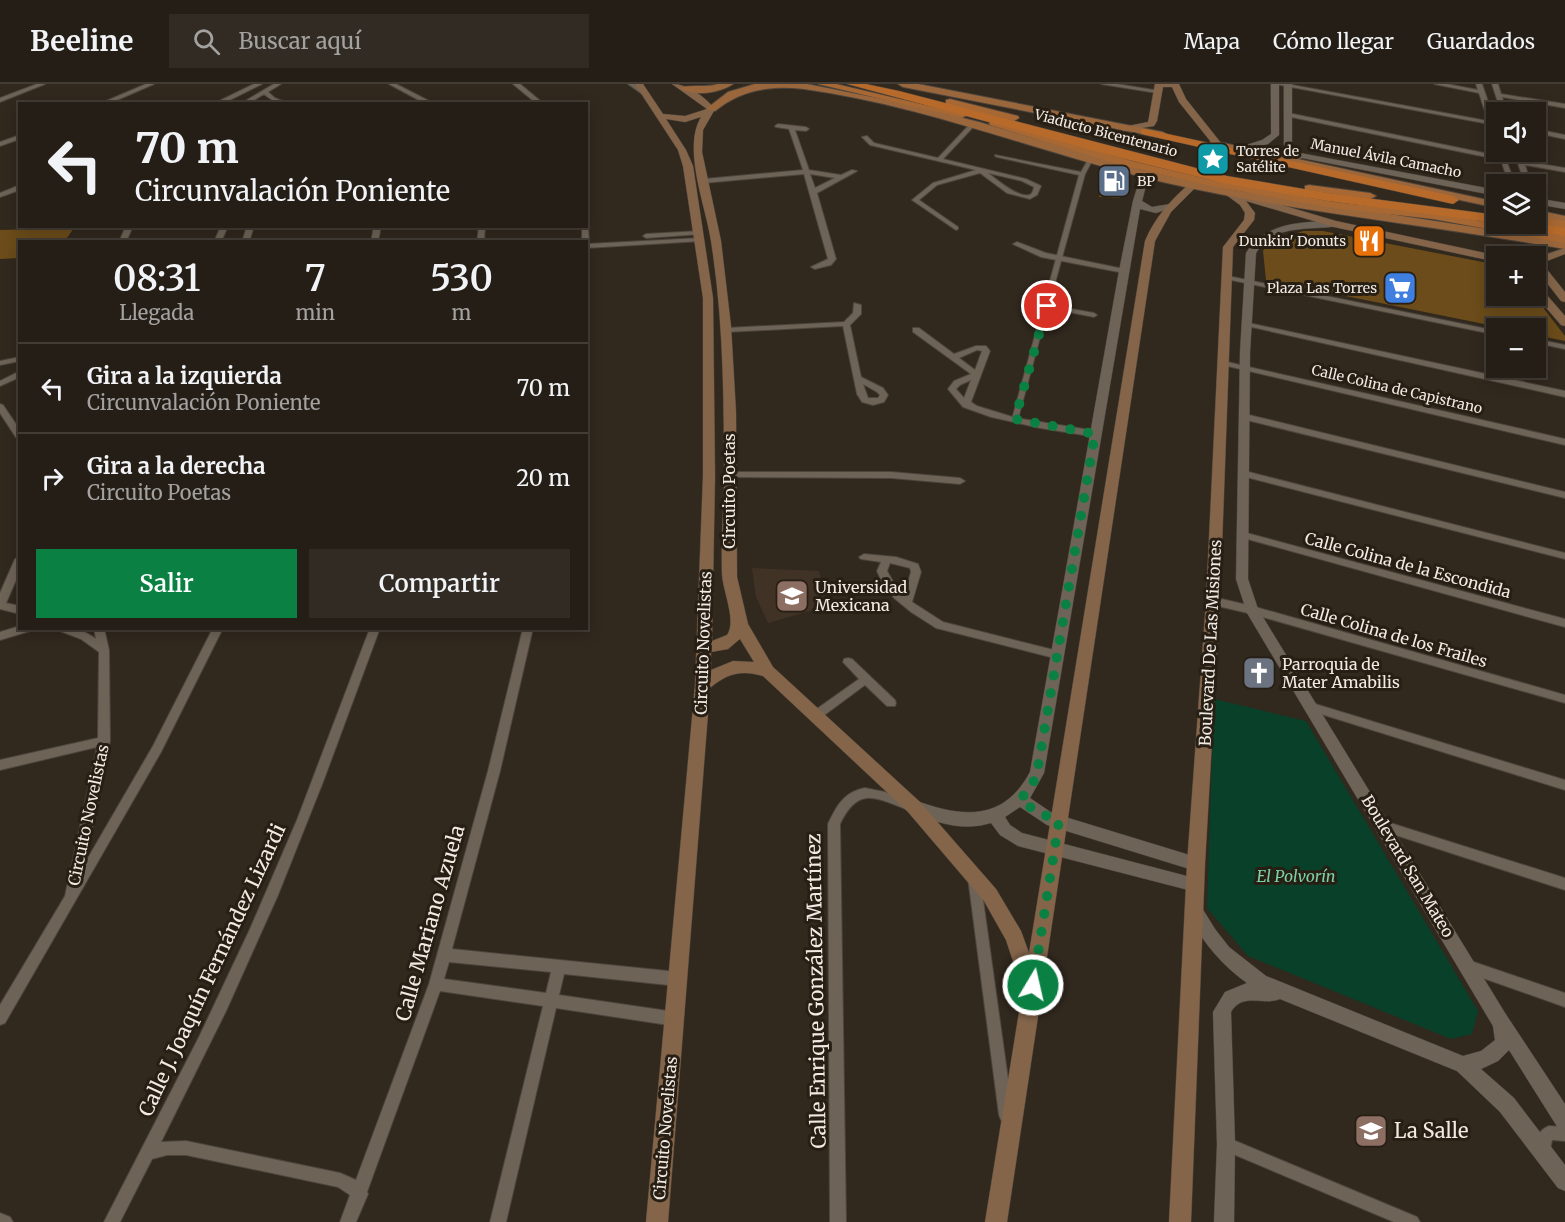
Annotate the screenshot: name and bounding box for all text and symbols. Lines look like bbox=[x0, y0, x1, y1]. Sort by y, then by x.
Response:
search box bbox=[169, 14, 589, 68]
text: Beeline bbox=[30, 23, 133, 59]
icon: search bbox=[190, 25, 223, 58]
text: Buscar aquí bbox=[238, 27, 361, 55]
text: Mapa bbox=[1184, 28, 1240, 55]
text: Cómo llegar bbox=[1273, 28, 1394, 55]
text: Guardados bbox=[1427, 28, 1535, 55]
map controls bbox=[1486, 102, 1546, 378]
button: sound bbox=[1486, 102, 1546, 162]
street label: Viaducto Bicentenario bbox=[1031, 105, 1180, 161]
text: 70 m bbox=[135, 122, 239, 174]
icon: left bbox=[36, 126, 114, 204]
street label: Manuel Ávila Camacho bbox=[1309, 135, 1463, 181]
place icon: Torres de Satélite bbox=[1195, 141, 1231, 177]
place label: Torres de Satélite bbox=[1236, 142, 1299, 176]
fuel station icon: BP bbox=[1096, 163, 1132, 199]
place label: BP bbox=[1137, 172, 1155, 190]
text: Circunvalación Poniente bbox=[135, 174, 450, 208]
button: layers bbox=[1486, 174, 1546, 234]
restaurant icon: Dunkin' Donuts bbox=[1351, 223, 1387, 259]
place label: Dunkin' Donuts bbox=[1239, 232, 1346, 250]
button: + bbox=[1486, 246, 1546, 306]
text: 08:31 bbox=[113, 256, 200, 301]
text: 7 bbox=[305, 256, 326, 301]
text: 530 bbox=[430, 256, 493, 301]
supermarket icon: Plaza Las Torres bbox=[1382, 270, 1418, 306]
place label: Plaza Las Torres bbox=[1267, 279, 1377, 297]
pin bbox=[1021, 280, 1072, 331]
icon: arrive bbox=[1030, 289, 1063, 322]
text: Llegada bbox=[119, 300, 194, 325]
text: min bbox=[295, 300, 335, 325]
text: m bbox=[452, 300, 471, 325]
button: − bbox=[1486, 318, 1546, 378]
street label: Calle Colina de Capistrano bbox=[1310, 361, 1484, 417]
text: Gira a la izquierda bbox=[87, 362, 282, 390]
icon: left bbox=[36, 372, 69, 405]
text: 70 m bbox=[517, 374, 570, 402]
text: Circunvalación Poniente bbox=[87, 390, 320, 415]
street label: Circuito Poetas bbox=[719, 433, 739, 549]
text: Gira a la derecha bbox=[87, 452, 265, 480]
icon: right bbox=[36, 462, 69, 495]
text: 20 m bbox=[516, 464, 570, 492]
text: Circuito Poetas bbox=[87, 480, 231, 505]
street label: Calle Colina de la Escondida bbox=[1303, 528, 1514, 602]
street label: Boulevard De Las Misiones bbox=[1195, 539, 1225, 747]
button: Salir bbox=[36, 549, 297, 618]
button: Compartir bbox=[309, 549, 570, 618]
street label: Circuito Novelistas bbox=[690, 571, 716, 715]
place label: Universidad Mexicana bbox=[815, 577, 908, 615]
school or university icon: Universidad Mexicana bbox=[774, 578, 810, 614]
street label: Calle Colina de los Frailes bbox=[1298, 599, 1490, 671]
place label: Parroquia de Mater Amabilis bbox=[1282, 654, 1400, 692]
church icon: Parroquia de Mater Amabilis bbox=[1241, 655, 1277, 691]
street label: Circuito Novelistas bbox=[63, 742, 113, 887]
street label: Boulevard San Mateo bbox=[1358, 791, 1458, 941]
street label: Calle J. Joaquín Fernández Lizardi bbox=[133, 819, 291, 1120]
street label: Calle Mariano Azuela bbox=[390, 822, 470, 1024]
street label: Calle Enrique González Martínez bbox=[800, 833, 831, 1149]
park label: El Polvorín bbox=[1256, 866, 1336, 886]
position arrow bbox=[1001, 953, 1065, 1017]
street label: Circuito Novelistas bbox=[649, 1055, 681, 1201]
school or university icon: La Salle bbox=[1353, 1113, 1389, 1149]
place label: La Salle bbox=[1394, 1118, 1468, 1143]

